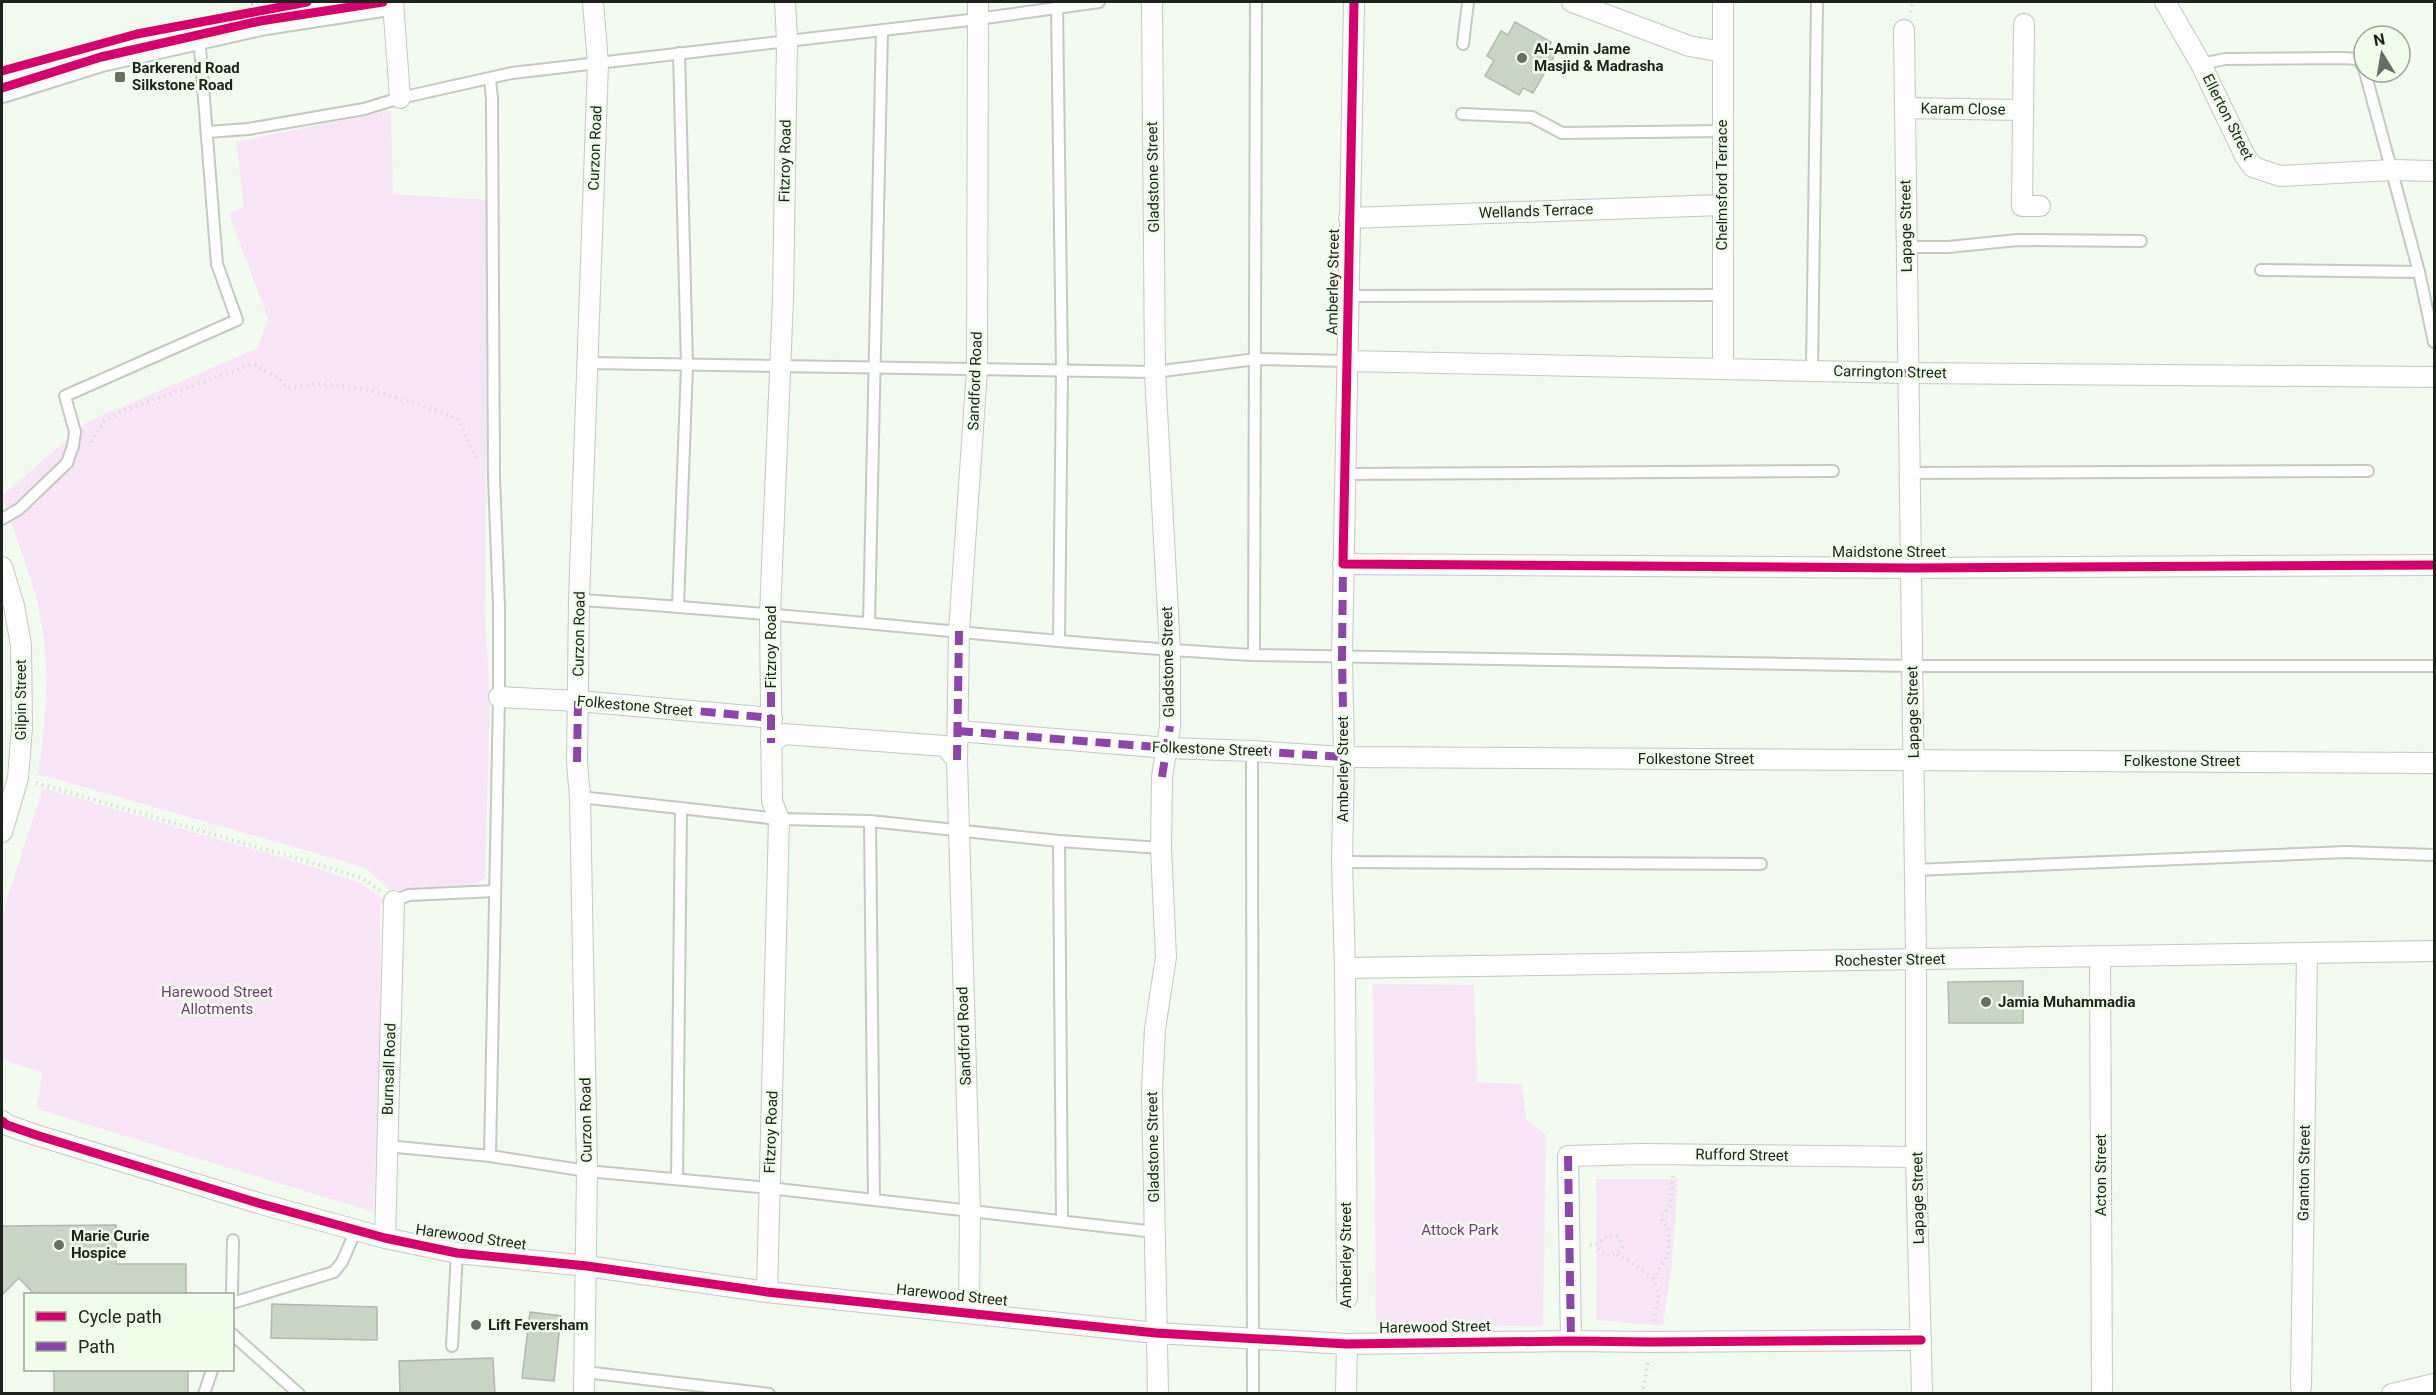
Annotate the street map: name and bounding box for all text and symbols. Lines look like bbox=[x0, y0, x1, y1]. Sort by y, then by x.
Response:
north arrow bbox=[2352, 24, 2412, 84]
text: N bbox=[2372, 29, 2387, 50]
place label: Al-Amin Jame Masjid & Madrasha bbox=[1534, 40, 1664, 75]
marker: Al-Amin Jame Masjid & Madrasha bbox=[1515, 51, 1529, 65]
place label: Barkerend Road Silkstone Road bbox=[132, 59, 240, 94]
marker: Barkerend Road Silkstone Road bbox=[113, 70, 127, 84]
street label: Ellerton Street bbox=[2199, 71, 2257, 163]
street label: Karam Close bbox=[1920, 99, 2006, 119]
street label: Curzon Road bbox=[585, 105, 605, 191]
street label: Fitzroy Road bbox=[775, 119, 795, 203]
street label: Chelmsford Terrace bbox=[1713, 119, 1731, 251]
street label: Gladstone Street bbox=[1143, 121, 1163, 233]
street label: Lapage Street bbox=[1896, 180, 1916, 272]
street label: Wellands Terrace bbox=[1479, 200, 1594, 222]
street label: Amberley Street bbox=[1323, 229, 1343, 335]
street label: Sandford Road bbox=[964, 331, 986, 431]
street label: Carrington Street bbox=[1833, 362, 1947, 382]
street label: Maidstone Street bbox=[1832, 543, 1946, 561]
street label: Curzon Road bbox=[569, 591, 589, 677]
street label: Fitzroy Road bbox=[762, 606, 780, 688]
street label: Gladstone Street bbox=[1158, 606, 1178, 718]
street label: Gilpin Street bbox=[12, 659, 30, 741]
street label: Lapage Street bbox=[1903, 666, 1923, 758]
street label: Folkestone Street bbox=[576, 692, 694, 720]
street label: Amberley Street bbox=[1334, 716, 1352, 822]
street label: Folkestone Street bbox=[1152, 738, 1269, 760]
street label: Folkestone Street bbox=[1638, 750, 1754, 768]
street label: Folkestone Street bbox=[2124, 752, 2240, 770]
street label: Rochester Street bbox=[1834, 950, 1946, 970]
park label: Harewood Street Allotments bbox=[161, 983, 273, 1018]
street label: Sandford Road bbox=[953, 986, 975, 1086]
place label: Jamia Muhammadia bbox=[1998, 993, 2136, 1011]
marker: Jamia Muhammadia bbox=[1979, 995, 1993, 1009]
street label: Burnsall Road bbox=[378, 1023, 400, 1115]
street label: Curzon Road bbox=[576, 1077, 596, 1163]
street label: Fitzroy Road bbox=[761, 1090, 781, 1174]
street label: Gladstone Street bbox=[1143, 1091, 1163, 1203]
street label: Granton Street bbox=[2294, 1125, 2314, 1221]
street label: Acton Street bbox=[2092, 1134, 2110, 1216]
street label: Rufford Street bbox=[1695, 1145, 1789, 1165]
street label: Lapage Street bbox=[1908, 1152, 1928, 1244]
street label: Amberley Street bbox=[1337, 1202, 1355, 1308]
street label: Harewood Street bbox=[414, 1220, 528, 1254]
park label: Attock Park bbox=[1421, 1221, 1499, 1239]
place label: Marie Curie Hospice bbox=[71, 1227, 149, 1262]
marker: Marie Curie Hospice bbox=[52, 1238, 66, 1252]
street label: Harewood Street bbox=[895, 1280, 1009, 1310]
legend bbox=[24, 1293, 234, 1371]
text: Cycle path bbox=[78, 1306, 162, 1327]
place label: Lift Feversham bbox=[488, 1316, 589, 1334]
street label: Harewood Street bbox=[1379, 1317, 1491, 1337]
marker: Lift Feversham bbox=[469, 1318, 483, 1332]
text: Path bbox=[78, 1336, 115, 1357]

